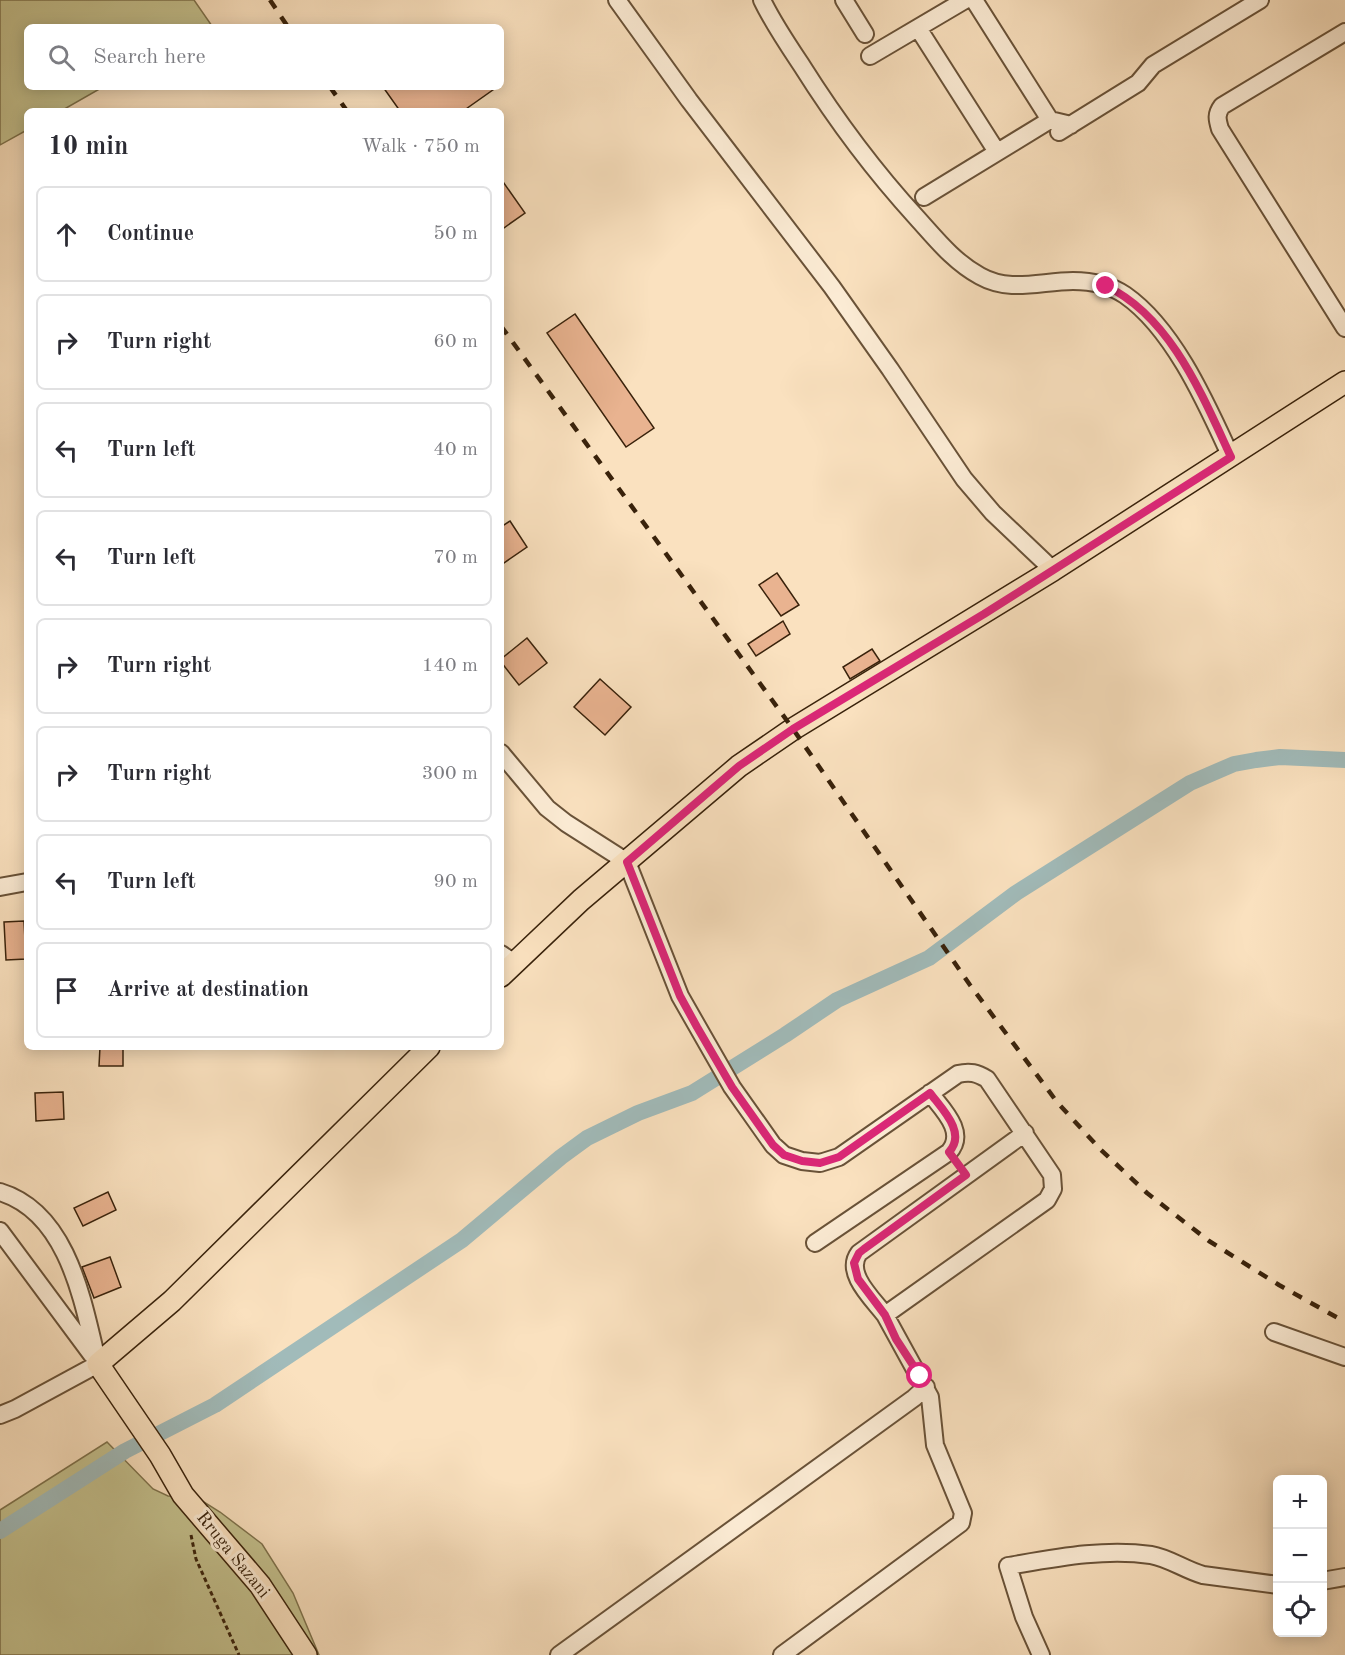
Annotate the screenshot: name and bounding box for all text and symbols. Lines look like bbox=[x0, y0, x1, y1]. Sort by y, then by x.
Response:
search box bbox=[24, 24, 504, 90]
icon: search bbox=[45, 41, 78, 74]
text: Search here bbox=[93, 46, 206, 68]
text: 10 min bbox=[48, 134, 128, 160]
text: Walk · 750 m bbox=[361, 137, 480, 157]
icon: ahead bbox=[50, 218, 83, 251]
text: Continue bbox=[107, 223, 194, 245]
text: 50 m bbox=[433, 224, 478, 244]
route end bbox=[1092, 272, 1118, 298]
icon: right bbox=[50, 326, 83, 359]
text: Turn right bbox=[107, 331, 211, 353]
text: 60 m bbox=[433, 332, 478, 352]
icon: left bbox=[50, 434, 83, 467]
text: Turn left bbox=[107, 439, 196, 461]
text: 40 m bbox=[433, 440, 478, 460]
icon: left bbox=[50, 542, 83, 575]
text: Turn left bbox=[107, 547, 196, 569]
text: 70 m bbox=[433, 548, 478, 568]
icon: right bbox=[50, 650, 83, 683]
text: Turn right bbox=[107, 655, 211, 677]
text: 140 m bbox=[422, 656, 478, 676]
icon: right bbox=[50, 758, 83, 791]
text: Turn right bbox=[107, 763, 211, 785]
text: 300 m bbox=[422, 764, 478, 784]
icon: left bbox=[50, 866, 83, 899]
text: Turn left bbox=[107, 871, 196, 893]
text: 90 m bbox=[433, 872, 478, 892]
icon: arrive bbox=[50, 974, 83, 1007]
text: Arrive at destination bbox=[107, 979, 309, 1001]
route start bbox=[906, 1362, 932, 1388]
map controls bbox=[1273, 1475, 1327, 1637]
button: + bbox=[1273, 1475, 1327, 1529]
street label: Rruga Sazani bbox=[193, 1509, 273, 1602]
button: − bbox=[1273, 1529, 1327, 1583]
button: locate bbox=[1273, 1583, 1327, 1637]

